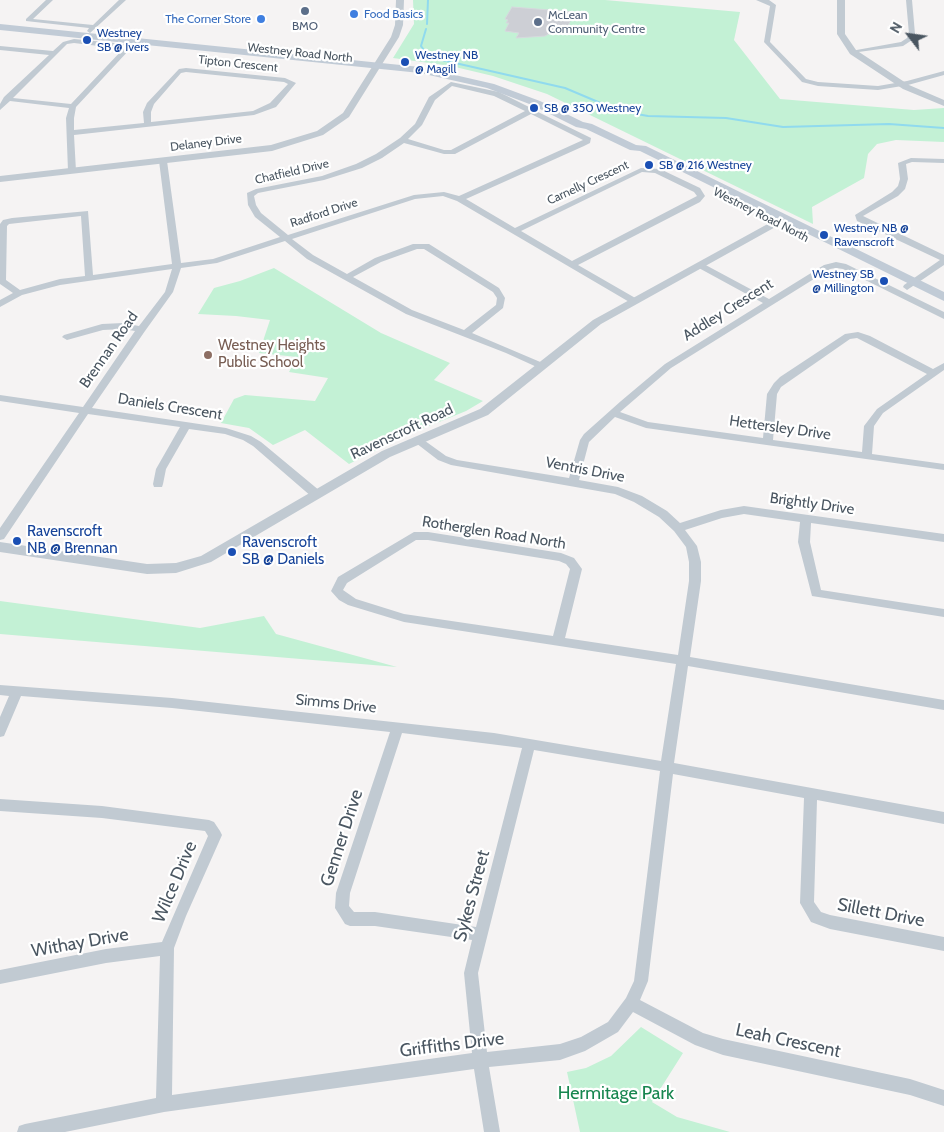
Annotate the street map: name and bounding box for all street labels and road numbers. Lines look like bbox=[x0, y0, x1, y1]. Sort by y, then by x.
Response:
street label: Westney Road North bbox=[247, 40, 353, 66]
street label: Tipton Crescent bbox=[198, 53, 278, 75]
street label: Delaney Drive bbox=[169, 131, 243, 155]
street label: Chatfield Drive bbox=[254, 157, 330, 187]
street label: Carnelly Crescent bbox=[545, 158, 631, 208]
street label: Westney Road North bbox=[711, 185, 811, 245]
street label: Radford Drive bbox=[289, 195, 359, 231]
street label: Addley Crescent bbox=[680, 275, 776, 345]
street label: Brennan Road bbox=[76, 308, 142, 392]
street label: Daniels Crescent bbox=[116, 390, 224, 424]
street label: Ravenscroft Road bbox=[348, 400, 456, 464]
street label: Hettersley Drive bbox=[728, 412, 832, 444]
street label: Ventris Drive bbox=[544, 453, 626, 487]
street label: Brightly Drive bbox=[768, 489, 856, 519]
street label: Rotherglen Road North bbox=[421, 513, 567, 553]
street label: Simms Drive bbox=[295, 691, 377, 717]
street label: Genner Drive bbox=[316, 787, 368, 889]
street label: Wilce Drive bbox=[148, 838, 202, 926]
street label: Sykes Street bbox=[449, 848, 495, 944]
street label: Sillett Drive bbox=[836, 894, 926, 932]
street label: Withay Drive bbox=[30, 924, 130, 962]
street label: Leah Crescent bbox=[734, 1019, 842, 1063]
street label: Griffiths Drive bbox=[399, 1028, 505, 1062]

